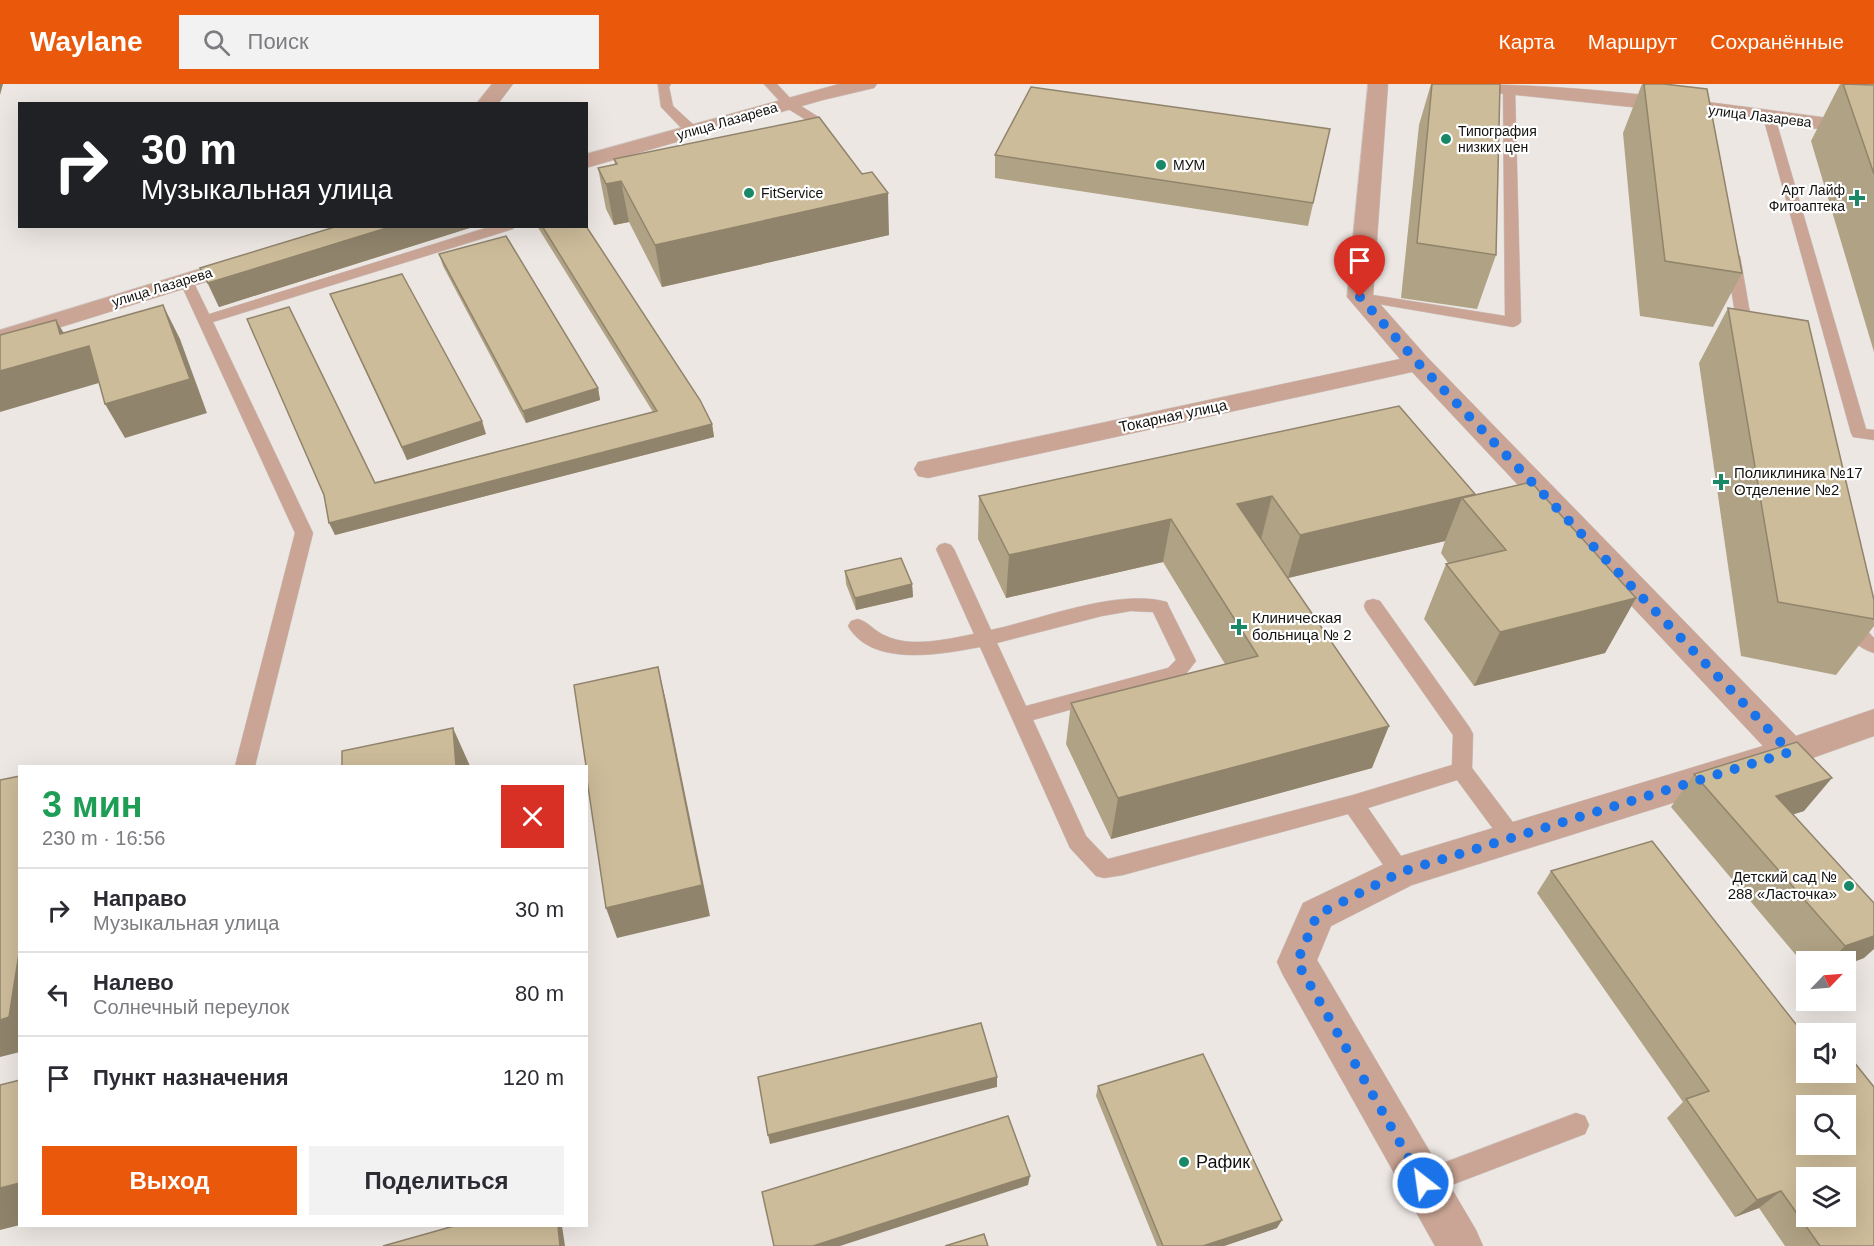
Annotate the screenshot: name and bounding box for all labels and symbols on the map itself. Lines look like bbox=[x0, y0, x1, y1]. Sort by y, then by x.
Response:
street label: улица Лазарева bbox=[675, 99, 779, 143]
street label: улица Лазарева bbox=[1707, 102, 1813, 130]
place label: Типография низких цен bbox=[1458, 123, 1537, 155]
marker: Типография низких цен bbox=[1439, 132, 1453, 146]
place label: МУМ bbox=[1173, 157, 1205, 173]
marker: МУМ bbox=[1154, 158, 1168, 172]
place label: Арт Лайф Фитоаптека bbox=[1769, 182, 1845, 214]
place label: FitService bbox=[761, 185, 823, 201]
marker: FitService bbox=[742, 186, 756, 200]
marker: Арт Лайф Фитоаптека bbox=[1850, 191, 1864, 205]
pin bbox=[1334, 235, 1385, 297]
street label: улица Лазарева bbox=[110, 264, 214, 310]
street label: Токарная улица bbox=[1117, 396, 1229, 435]
place label: Поликлиника №17 Отделение №2 bbox=[1734, 464, 1863, 498]
marker: Поликлиника №17 Отделение №2 bbox=[1712, 473, 1730, 491]
place label: Клиническая больница № 2 bbox=[1252, 609, 1352, 643]
marker: Клиническая больница № 2 bbox=[1230, 618, 1248, 636]
place label: Детский сад № 288 «Ласточка» bbox=[1728, 868, 1837, 902]
marker: Детский сад № 288 «Ласточка» bbox=[1842, 879, 1856, 893]
north arrow bbox=[1796, 951, 1856, 1011]
position arrow bbox=[1391, 1151, 1455, 1215]
place label: Рафик bbox=[1196, 1152, 1250, 1172]
marker: Рафик bbox=[1177, 1155, 1191, 1169]

